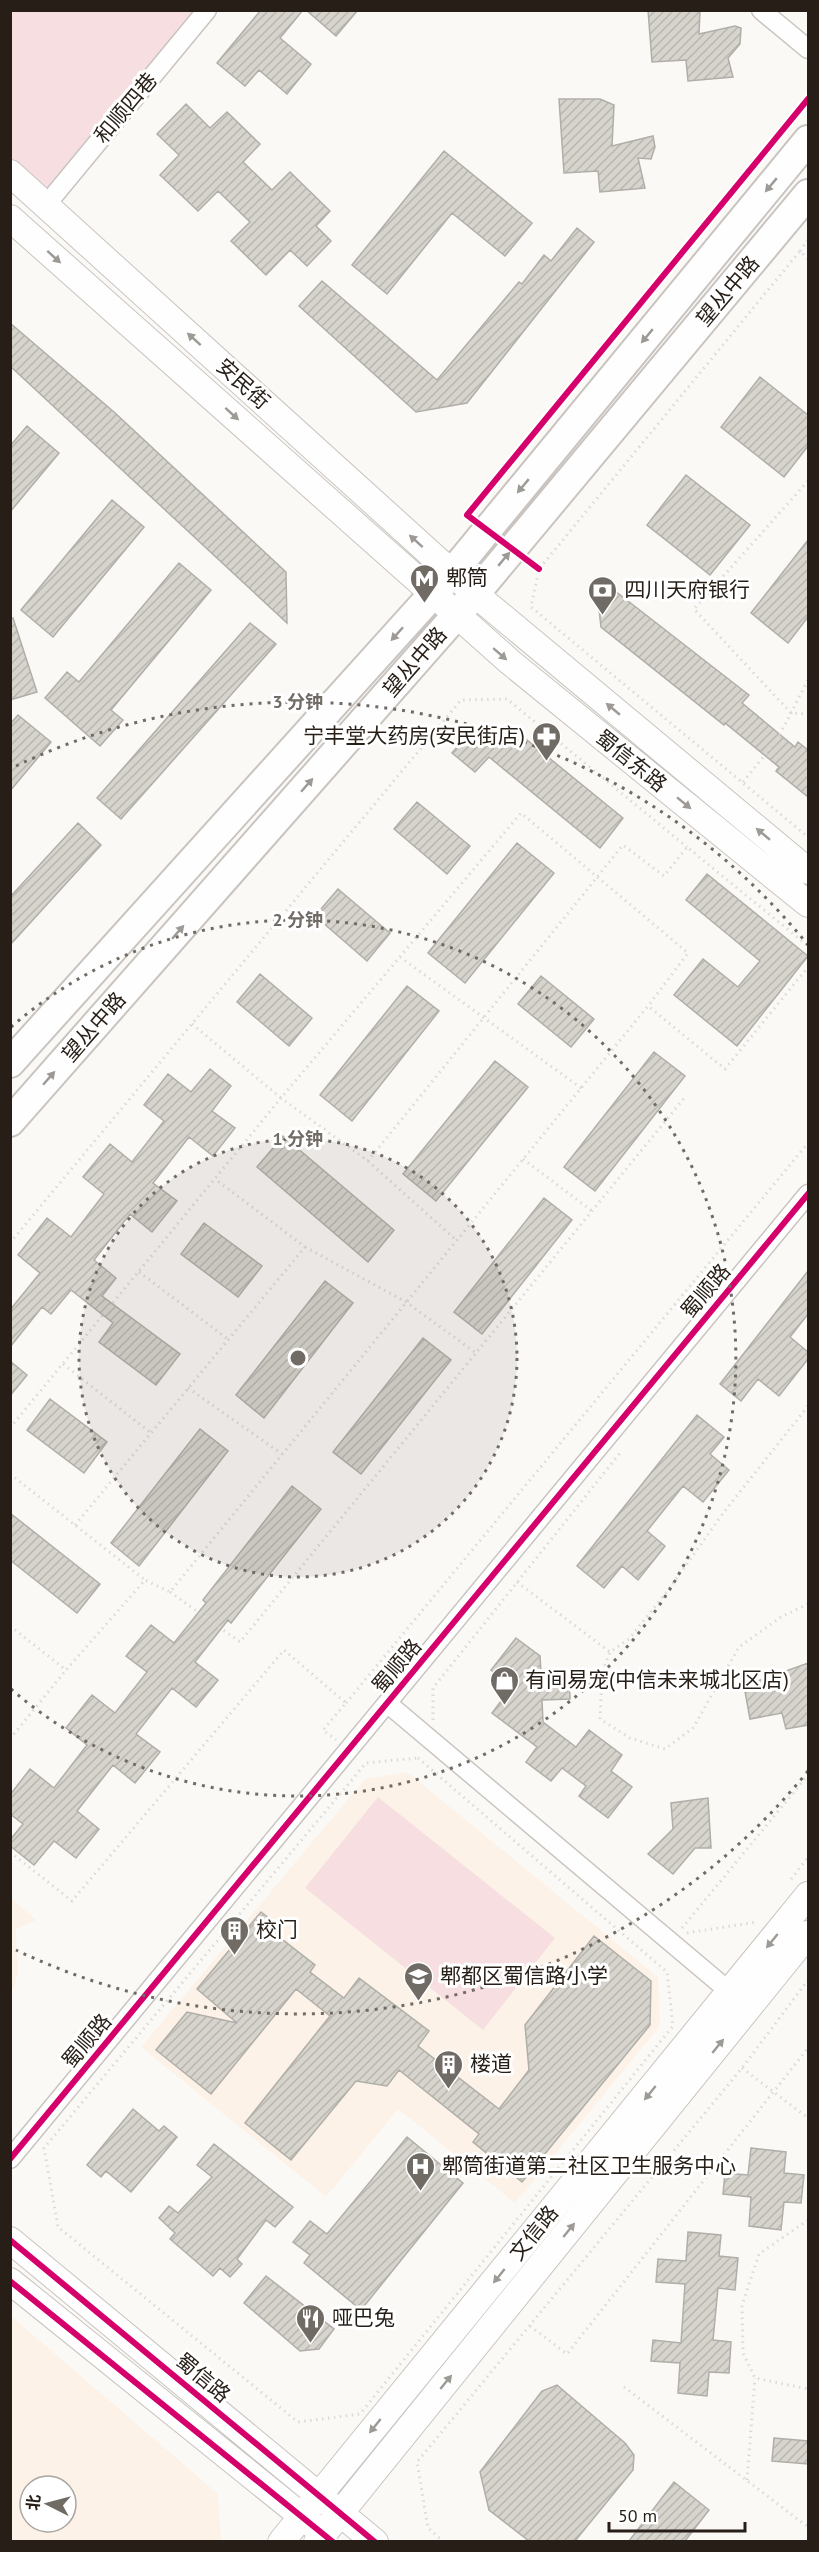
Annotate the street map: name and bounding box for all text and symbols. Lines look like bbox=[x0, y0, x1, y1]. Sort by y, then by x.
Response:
street label: 和顺四巷 bbox=[88, 67, 163, 149]
one-way arrow bbox=[765, 177, 778, 193]
one-way arrow bbox=[46, 250, 61, 263]
street label: 望丛中路 bbox=[690, 250, 765, 332]
one-way arrow bbox=[641, 328, 654, 343]
one-way arrow bbox=[186, 332, 201, 346]
street label: 安民街 bbox=[211, 353, 276, 415]
one-way arrow bbox=[224, 407, 239, 421]
one-way arrow bbox=[516, 478, 529, 494]
one-way arrow bbox=[408, 534, 423, 548]
one-way arrow bbox=[497, 552, 510, 567]
metro station icon: 郫筒 bbox=[409, 562, 441, 604]
place label: 郫筒 bbox=[446, 564, 488, 591]
bank icon: 四川天府银行 bbox=[587, 574, 619, 616]
place label: 四川天府银行 bbox=[624, 576, 750, 603]
street label: 望丛中路 bbox=[377, 621, 452, 702]
one-way arrow bbox=[390, 627, 404, 642]
one-way arrow bbox=[492, 647, 507, 660]
text: 3 分钟 bbox=[273, 690, 323, 713]
one-way arrow bbox=[606, 703, 621, 716]
pharmacy icon: 宁丰堂大药房(安民街店) bbox=[530, 720, 562, 762]
place label: 宁丰堂大药房(安民街店) bbox=[303, 722, 525, 749]
street label: 蜀信东路 bbox=[590, 724, 672, 798]
one-way arrow bbox=[300, 778, 313, 793]
one-way arrow bbox=[676, 797, 692, 810]
one-way arrow bbox=[756, 828, 771, 840]
text: 2 分钟 bbox=[273, 908, 323, 931]
one-way arrow bbox=[171, 925, 184, 940]
street label: 望丛中路 bbox=[56, 986, 131, 1067]
one-way arrow bbox=[42, 1071, 55, 1086]
text: 1 分钟 bbox=[273, 1127, 323, 1150]
street label: 蜀顺路 bbox=[675, 1258, 736, 1323]
centre of rings bbox=[288, 1348, 308, 1368]
street label: 蜀顺路 bbox=[366, 1633, 427, 1698]
shop icon: 有间易宠(中信未来城北区店) bbox=[488, 1664, 520, 1706]
place label: 有间易宠(中信未来城北区店) bbox=[525, 1666, 789, 1693]
building icon: 校门 bbox=[219, 1914, 251, 1956]
place label: 校门 bbox=[256, 1916, 298, 1943]
one-way arrow bbox=[766, 1933, 778, 1948]
school or university icon: 郫都区蜀信路小学 bbox=[403, 1960, 435, 2002]
place label: 郫都区蜀信路小学 bbox=[440, 1962, 608, 1989]
street label: 蜀顺路 bbox=[56, 2008, 117, 2073]
one-way arrow bbox=[712, 2038, 725, 2054]
building icon: 楼道 bbox=[433, 2048, 465, 2090]
place label: 楼道 bbox=[470, 2050, 512, 2077]
one-way arrow bbox=[643, 2085, 656, 2101]
hospital icon: 郫筒街道第二社区卫生服务中心 bbox=[405, 2150, 437, 2192]
place label: 郫筒街道第二社区卫生服务中心 bbox=[442, 2152, 736, 2179]
street label: 文信路 bbox=[503, 2200, 564, 2266]
one-way arrow bbox=[562, 2223, 575, 2238]
one-way arrow bbox=[493, 2268, 506, 2283]
restaurant icon: 哑巴兔 bbox=[295, 2302, 327, 2344]
place label: 哑巴兔 bbox=[332, 2304, 395, 2331]
street label: 蜀信路 bbox=[171, 2347, 236, 2408]
one-way arrow bbox=[440, 2374, 453, 2390]
one-way arrow bbox=[369, 2418, 382, 2433]
north arrow bbox=[18, 2474, 78, 2534]
text: 北 bbox=[22, 2493, 44, 2511]
scale bar bbox=[609, 2495, 746, 2533]
text: 50 m bbox=[618, 2504, 657, 2527]

